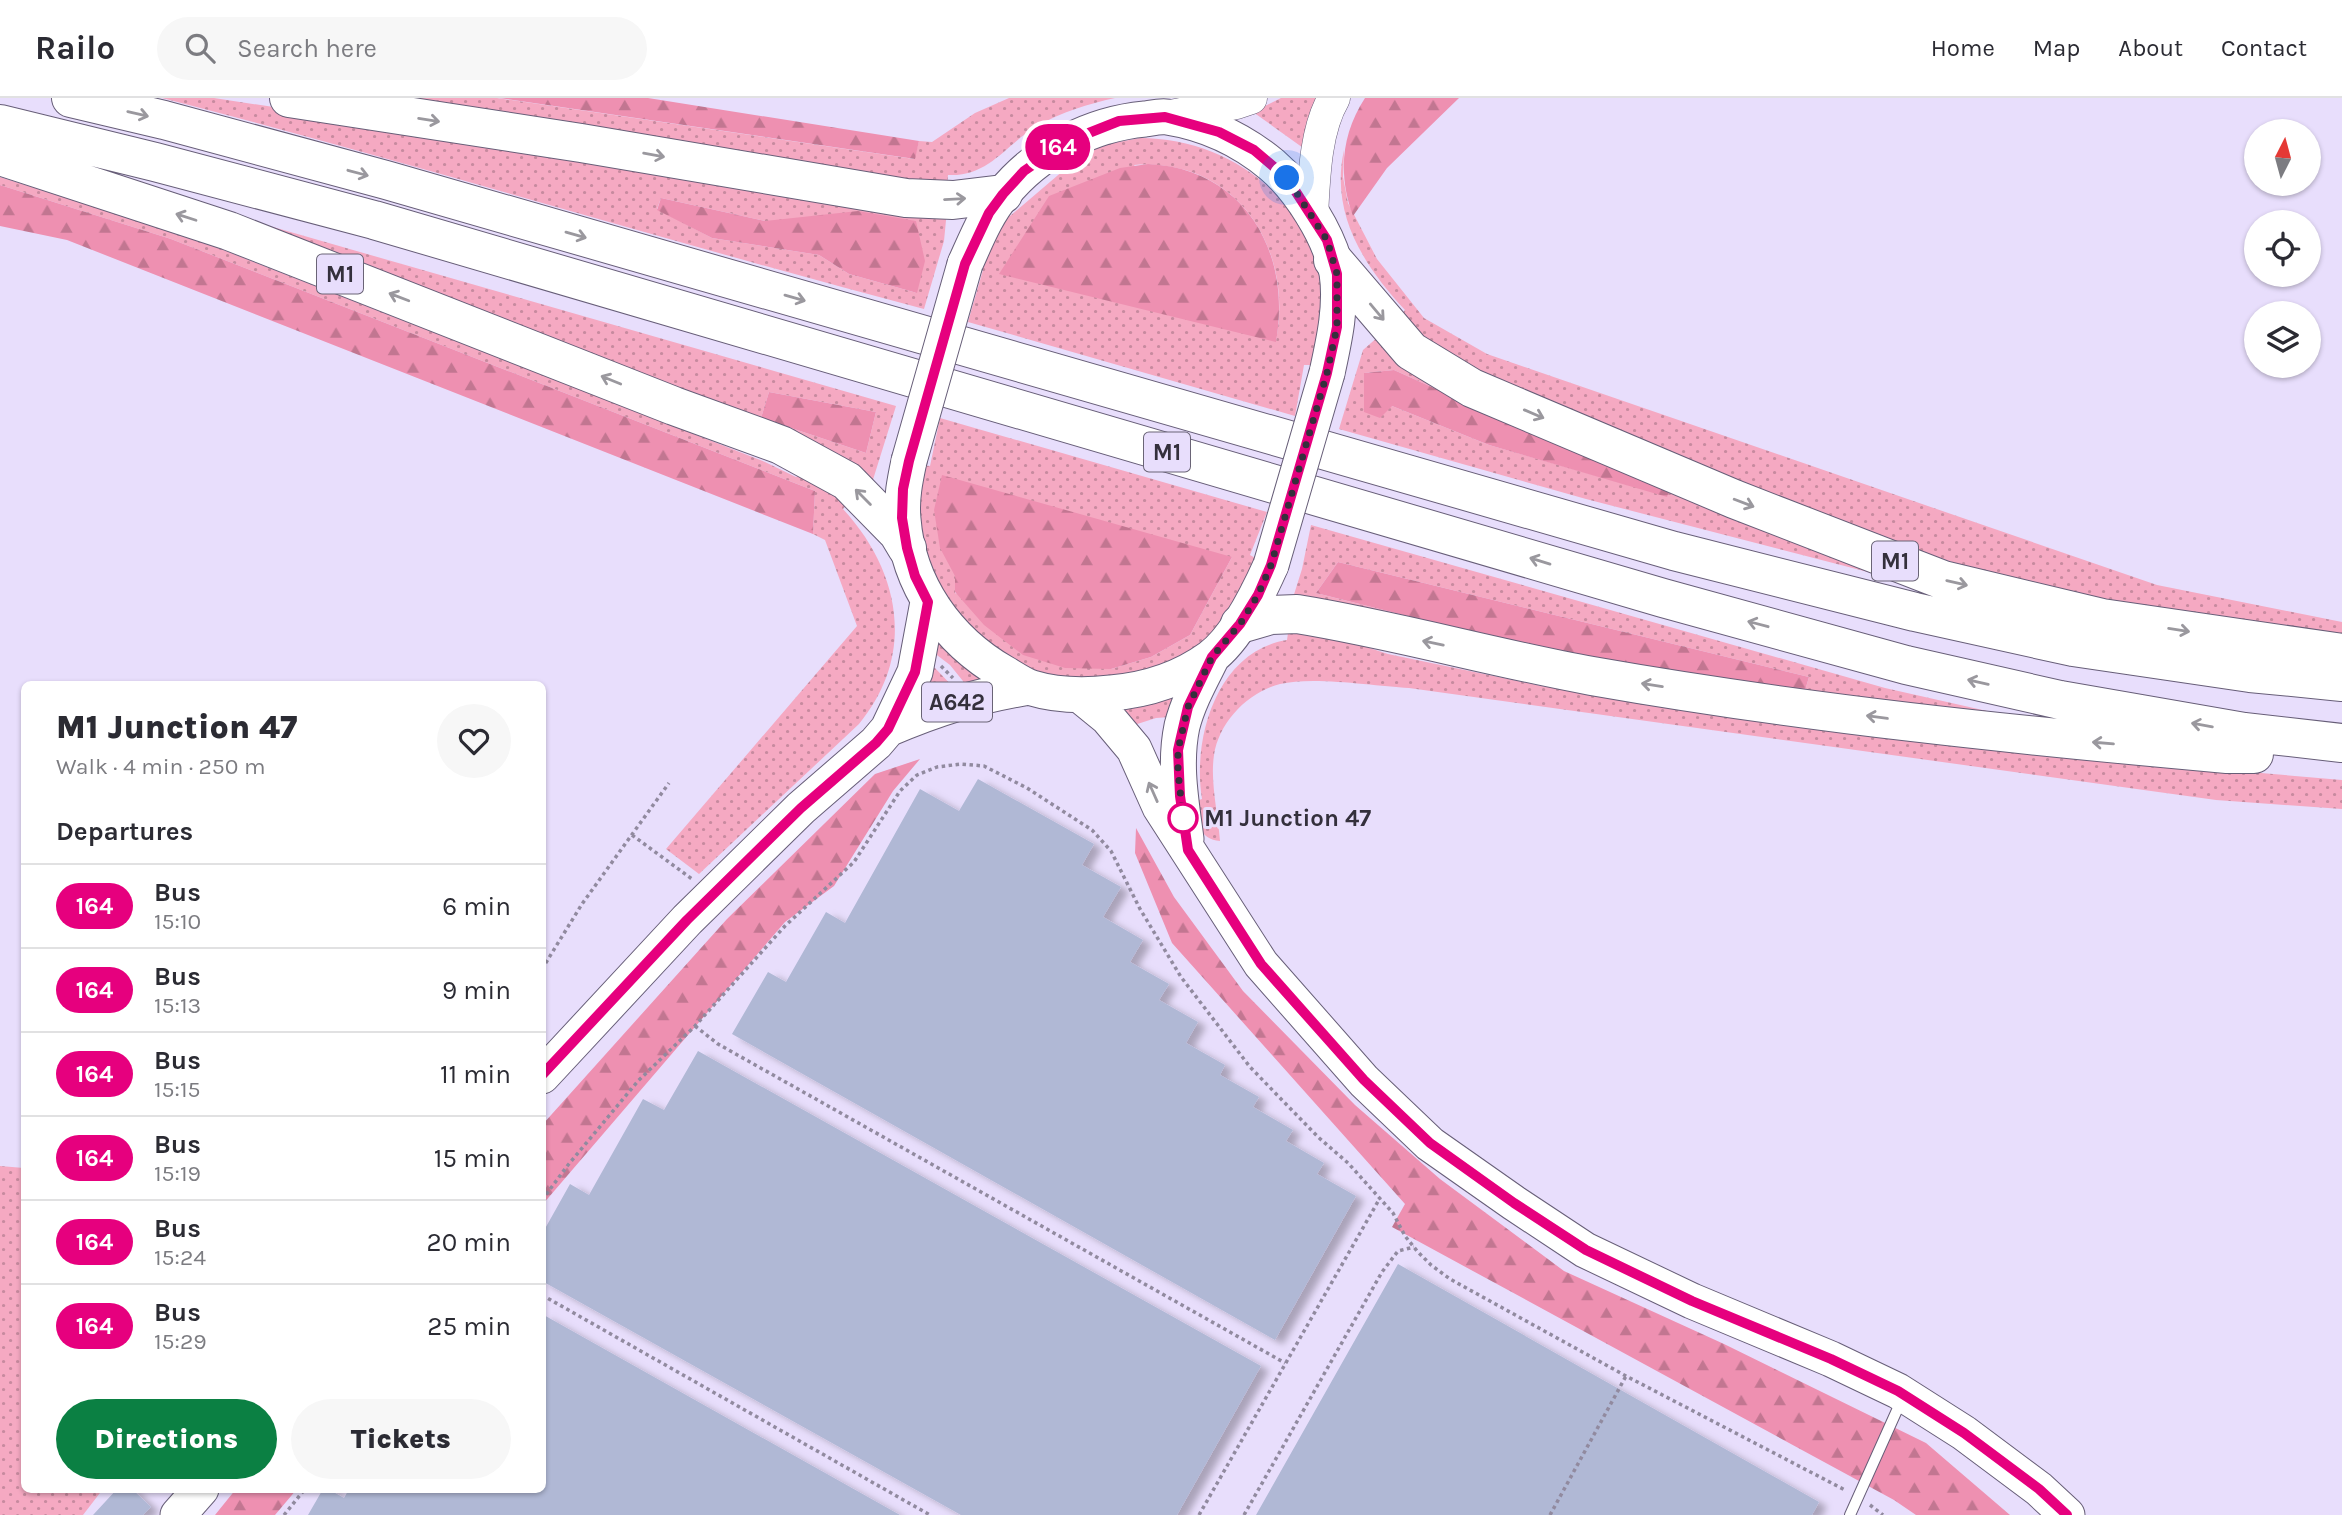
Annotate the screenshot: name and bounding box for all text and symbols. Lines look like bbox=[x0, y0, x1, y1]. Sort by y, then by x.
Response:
search box bbox=[157, 17, 647, 80]
text: Railo bbox=[35, 29, 115, 67]
icon: search bbox=[181, 29, 219, 67]
text: Search here bbox=[237, 33, 377, 64]
text: Home bbox=[1931, 34, 1995, 62]
text: Map bbox=[2033, 34, 2080, 62]
text: About bbox=[2118, 34, 2183, 62]
text: Contact bbox=[2221, 34, 2307, 62]
one-way arrow bbox=[126, 107, 149, 121]
one-way arrow bbox=[417, 114, 440, 127]
north arrow bbox=[2244, 119, 2320, 196]
map controls bbox=[2244, 119, 2321, 378]
line badge: 164 bbox=[1018, 124, 1098, 170]
text: 164 bbox=[1039, 133, 1077, 161]
one-way arrow bbox=[642, 149, 665, 162]
your location bbox=[1269, 160, 1304, 195]
one-way arrow bbox=[346, 167, 368, 180]
one-way arrow bbox=[943, 192, 965, 205]
one-way arrow bbox=[176, 210, 198, 222]
button: locate bbox=[2244, 210, 2321, 287]
one-way arrow bbox=[565, 229, 587, 242]
road number: M1 bbox=[317, 254, 363, 294]
one-way arrow bbox=[389, 290, 410, 303]
one-way arrow bbox=[784, 292, 806, 305]
button: layers bbox=[2244, 301, 2321, 378]
one-way arrow bbox=[1369, 302, 1385, 320]
one-way arrow bbox=[600, 373, 622, 386]
one-way arrow bbox=[1523, 409, 1545, 422]
road number: M1 bbox=[1144, 432, 1190, 472]
one-way arrow bbox=[854, 488, 871, 505]
one-way arrow bbox=[1732, 498, 1754, 511]
road number: M1 bbox=[1872, 542, 1918, 580]
one-way arrow bbox=[1529, 554, 1551, 567]
one-way arrow bbox=[1945, 577, 1968, 590]
one-way arrow bbox=[1747, 617, 1770, 630]
one-way arrow bbox=[2167, 623, 2190, 636]
one-way arrow bbox=[1422, 636, 1445, 649]
one-way arrow bbox=[1967, 674, 1990, 688]
one-way arrow bbox=[1641, 678, 1663, 691]
road number: A642 bbox=[922, 682, 992, 722]
button: heart bbox=[437, 704, 511, 778]
text: M1 Junction 47 bbox=[56, 708, 297, 746]
one-way arrow bbox=[1866, 710, 1889, 723]
one-way arrow bbox=[2191, 718, 2213, 731]
one-way arrow bbox=[2092, 736, 2115, 749]
text: Walk · 4 min · 250 m bbox=[56, 753, 265, 780]
one-way arrow bbox=[1146, 781, 1159, 803]
marker: M1 Junction 47 bbox=[1168, 803, 1198, 833]
place label: M1 Junction 47 bbox=[1204, 804, 1371, 832]
text: Departures bbox=[56, 816, 193, 847]
text: Bus bbox=[154, 877, 201, 908]
text: 6 min bbox=[442, 891, 511, 922]
text: 164 bbox=[76, 892, 113, 920]
text: 15:10 bbox=[154, 908, 201, 935]
text: Bus bbox=[154, 961, 201, 992]
text: 9 min bbox=[442, 975, 511, 1006]
text: 164 bbox=[76, 976, 113, 1004]
text: 15:13 bbox=[154, 992, 201, 1019]
text: Bus bbox=[154, 1045, 201, 1076]
text: 11 min bbox=[440, 1059, 511, 1090]
text: 164 bbox=[76, 1060, 113, 1088]
text: 15:15 bbox=[154, 1076, 200, 1103]
text: Bus bbox=[154, 1129, 201, 1160]
text: 15 min bbox=[434, 1143, 511, 1174]
text: 164 bbox=[76, 1144, 113, 1172]
text: 15:19 bbox=[154, 1160, 201, 1187]
text: Bus bbox=[154, 1213, 201, 1244]
text: 20 min bbox=[427, 1227, 511, 1258]
text: 164 bbox=[76, 1228, 113, 1256]
text: 15:24 bbox=[154, 1244, 206, 1271]
text: Bus bbox=[154, 1297, 201, 1328]
text: 25 min bbox=[427, 1311, 511, 1342]
text: 164 bbox=[76, 1312, 113, 1340]
text: 15:29 bbox=[154, 1328, 207, 1355]
button: Directions bbox=[56, 1399, 277, 1479]
button: Tickets bbox=[291, 1399, 511, 1479]

